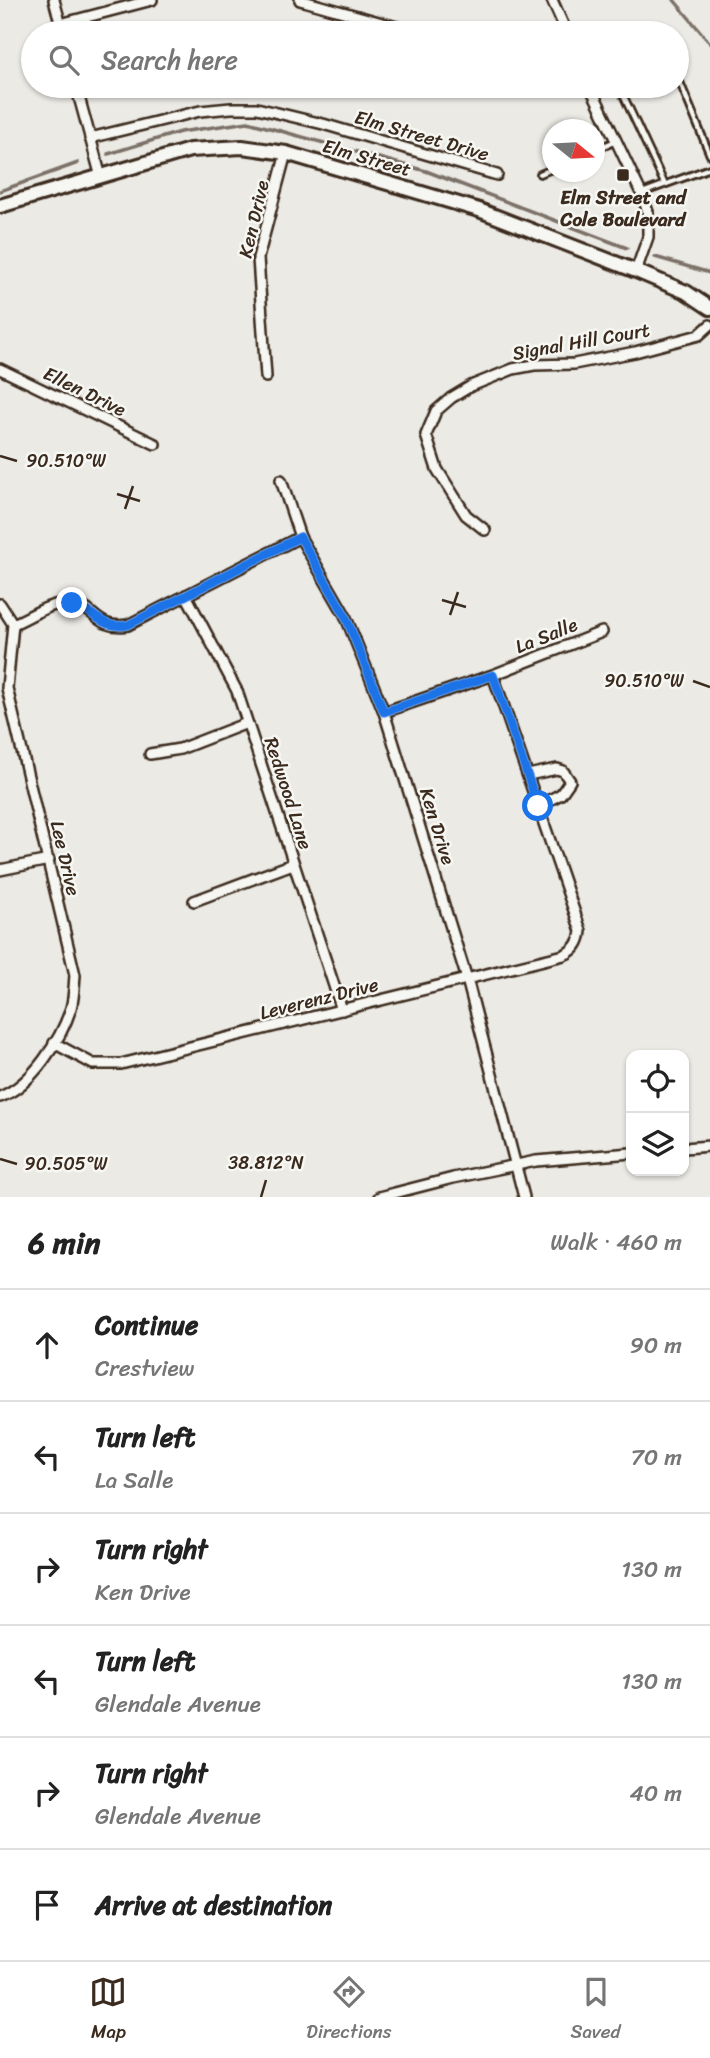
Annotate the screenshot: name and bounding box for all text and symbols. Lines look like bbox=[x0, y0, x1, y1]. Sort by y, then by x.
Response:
search box bbox=[21, 21, 689, 98]
text: Search here bbox=[101, 37, 238, 83]
icon: search bbox=[45, 41, 83, 79]
street label: Elm Street Drive bbox=[352, 105, 492, 165]
north arrow bbox=[542, 119, 605, 182]
street label: Elm Street bbox=[320, 134, 414, 180]
marker: Elm Street and Cole Boulevard bbox=[615, 167, 631, 183]
street label: Ken Drive bbox=[229, 177, 278, 261]
place label: Elm Street and Cole Boulevard bbox=[560, 181, 688, 236]
street label: Signal Hill Court bbox=[510, 313, 652, 370]
street label: Ellen Drive bbox=[38, 357, 132, 426]
text: 90.510°W bbox=[26, 445, 107, 477]
route end bbox=[56, 587, 87, 618]
street label: La Salle bbox=[510, 608, 582, 663]
text: 90.510°W bbox=[604, 665, 685, 697]
street label: Redwood Lane bbox=[255, 733, 322, 854]
street label: Ken Drive bbox=[410, 784, 465, 869]
route start bbox=[522, 790, 553, 821]
street label: Lee Drive bbox=[41, 817, 90, 899]
street label: Leverenz Drive bbox=[256, 968, 382, 1029]
map controls bbox=[626, 1050, 689, 1176]
button: locate bbox=[626, 1050, 689, 1113]
button: layers bbox=[626, 1113, 689, 1176]
text: 38.812°N bbox=[228, 1147, 304, 1179]
text: 90.505°W bbox=[25, 1148, 109, 1180]
text: 6 min bbox=[28, 1216, 100, 1270]
text: Walk · 460 m bbox=[550, 1222, 682, 1263]
text: Continue bbox=[95, 1302, 198, 1348]
text: 90 m bbox=[630, 1325, 682, 1366]
icon: ahead bbox=[28, 1326, 66, 1364]
text: Crestview bbox=[95, 1348, 194, 1389]
text: Turn left bbox=[95, 1414, 195, 1460]
text: 70 m bbox=[631, 1437, 682, 1478]
icon: left bbox=[28, 1438, 66, 1476]
text: La Salle bbox=[95, 1460, 173, 1501]
text: Turn right bbox=[95, 1526, 208, 1572]
text: 130 m bbox=[621, 1549, 682, 1590]
icon: right bbox=[28, 1550, 66, 1588]
text: Ken Drive bbox=[95, 1572, 191, 1613]
text: Turn left bbox=[95, 1638, 195, 1684]
text: 130 m bbox=[621, 1661, 682, 1702]
icon: left bbox=[28, 1662, 66, 1700]
text: Glendale Avenue bbox=[95, 1684, 261, 1725]
text: Turn right bbox=[95, 1750, 208, 1796]
text: 40 m bbox=[629, 1773, 682, 1814]
icon: right bbox=[28, 1774, 66, 1812]
text: Glendale Avenue bbox=[95, 1796, 261, 1837]
text: Arrive at destination bbox=[95, 1882, 332, 1928]
icon: arrive bbox=[28, 1886, 66, 1924]
tab: Map bbox=[89, 1973, 127, 2048]
tab: Directions bbox=[306, 1973, 392, 2048]
tab: Saved bbox=[570, 1973, 621, 2048]

